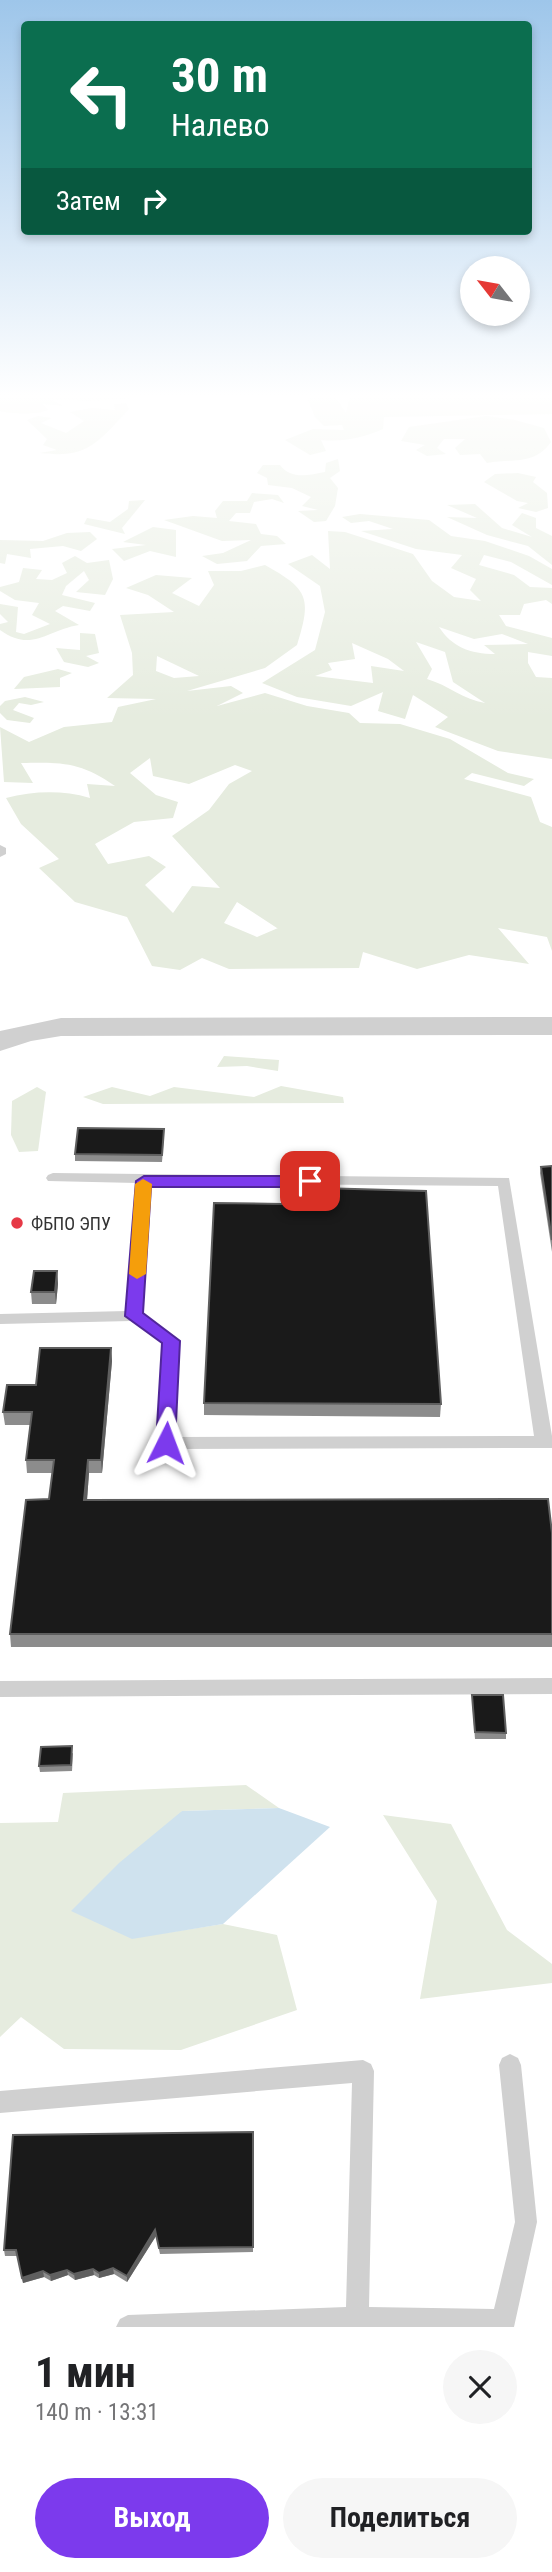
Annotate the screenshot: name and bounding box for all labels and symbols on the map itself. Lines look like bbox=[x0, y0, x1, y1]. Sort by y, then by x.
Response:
north arrow bbox=[460, 256, 530, 326]
pin bbox=[280, 1151, 340, 1211]
place label: ФБПО ЭПУ bbox=[31, 1213, 111, 1234]
marker: ФБПО ЭПУ bbox=[9, 1215, 25, 1231]
position arrow bbox=[129, 1406, 203, 1480]

